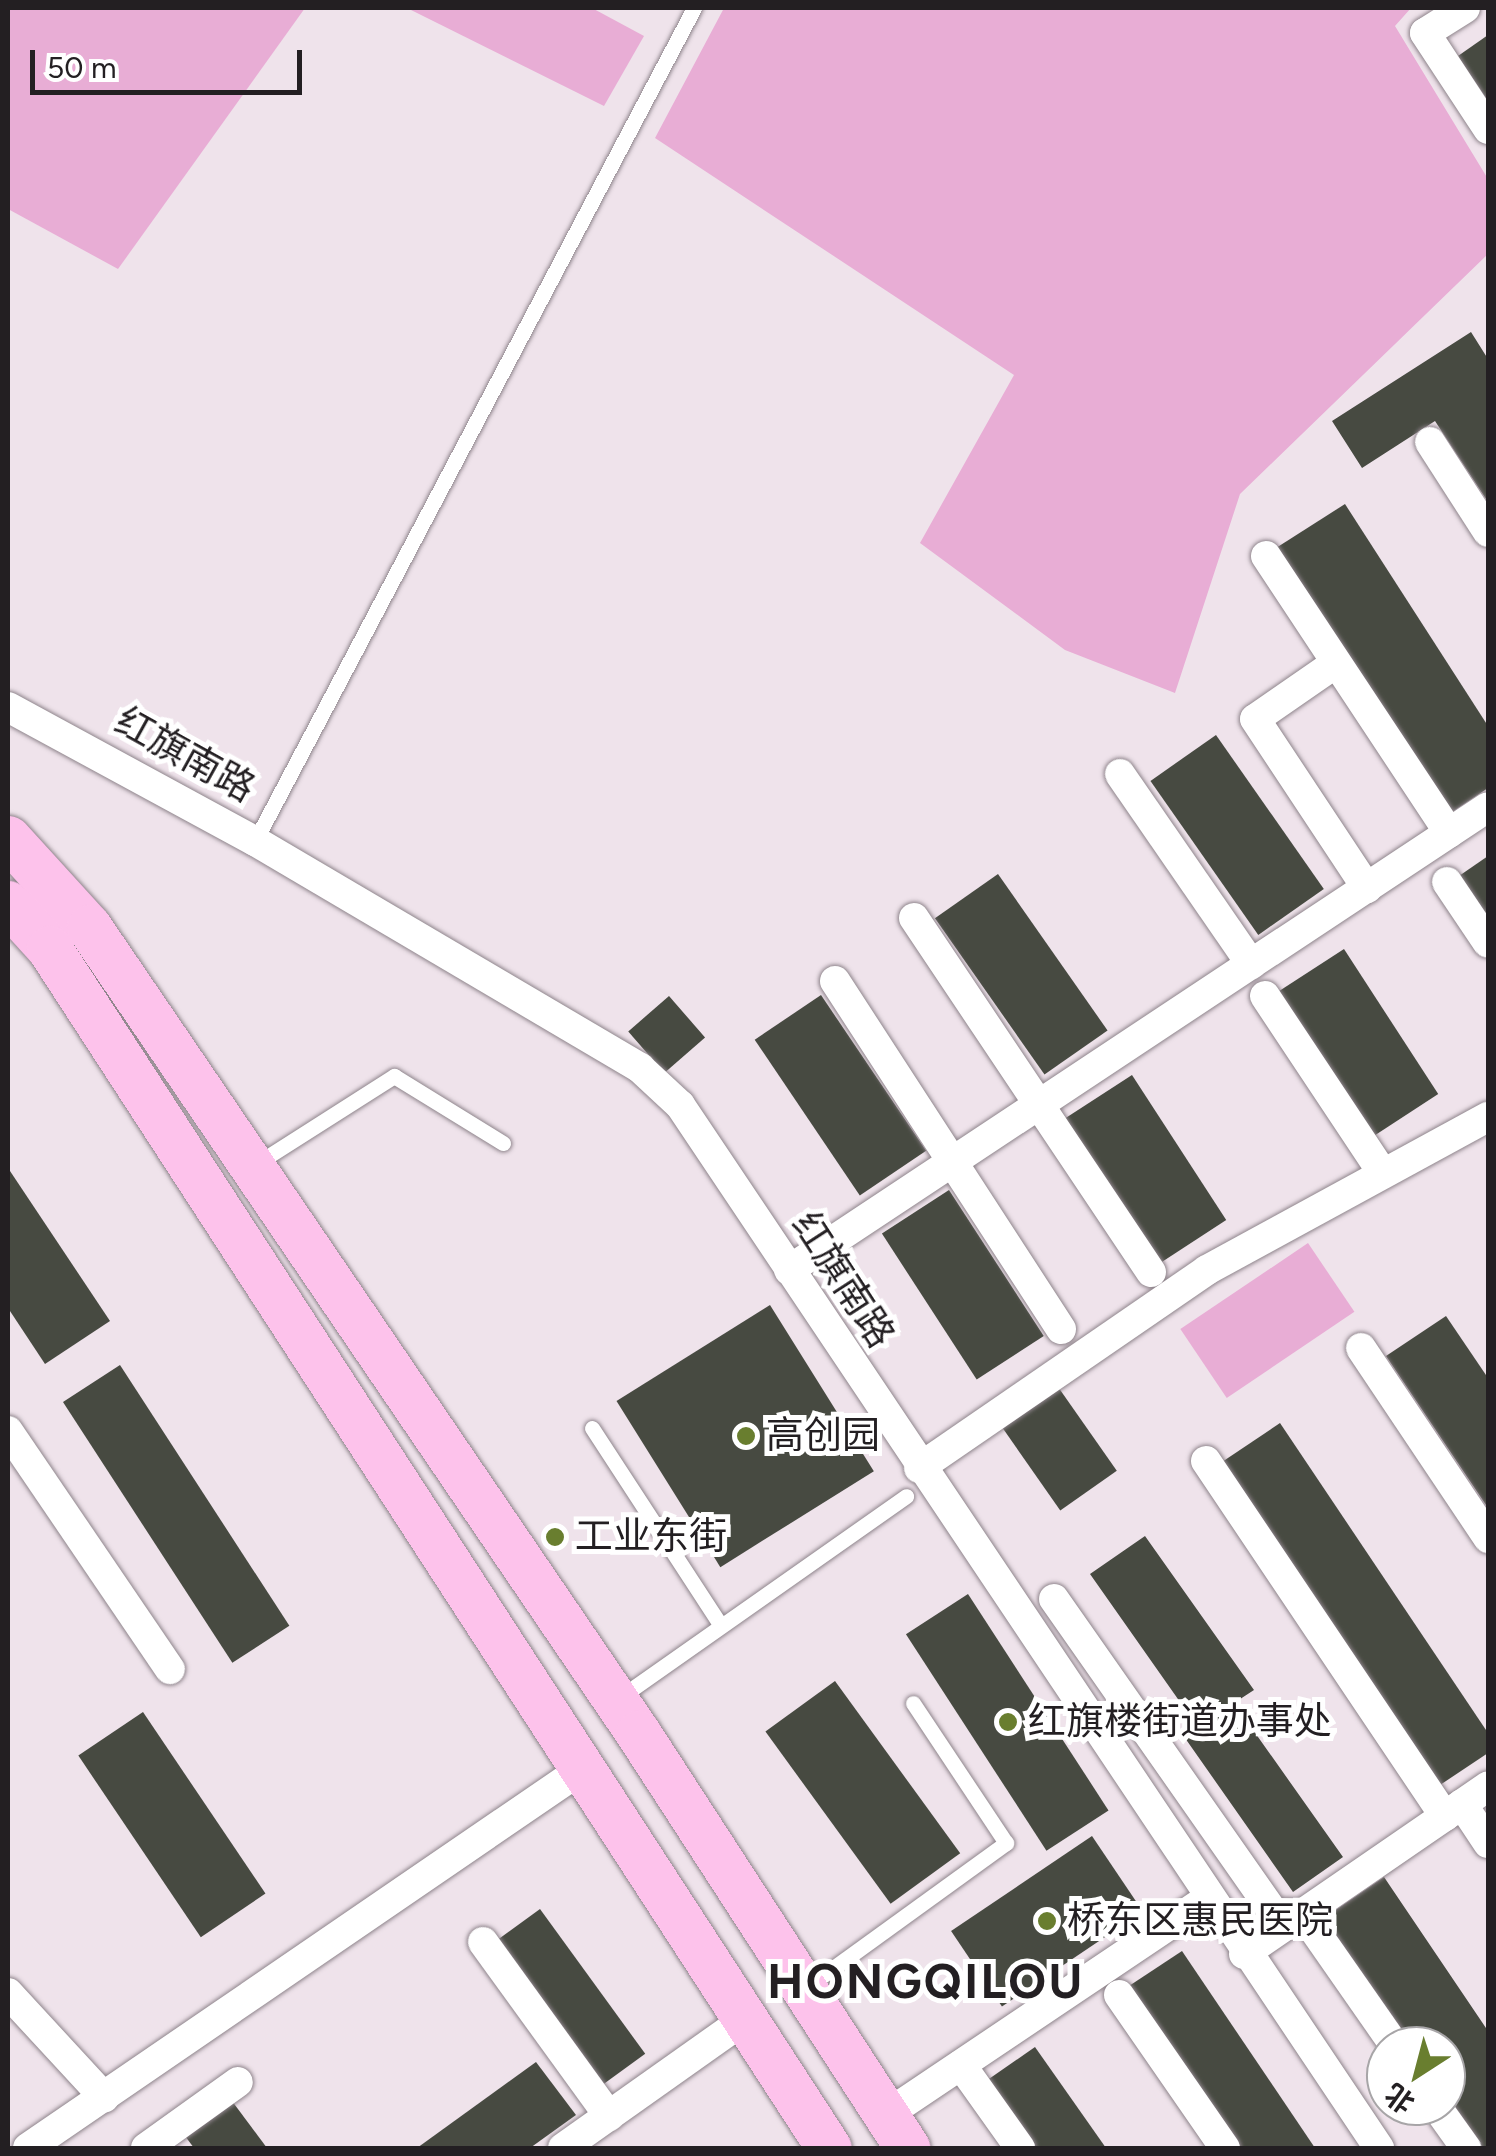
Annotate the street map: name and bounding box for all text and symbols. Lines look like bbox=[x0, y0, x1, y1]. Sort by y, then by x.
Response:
scale bar bbox=[35, 30, 308, 92]
text: 50 m bbox=[47, 49, 116, 86]
street label: 红旗南路 bbox=[107, 698, 263, 812]
street label: 红旗南路 bbox=[782, 1204, 904, 1356]
place label: 高创园 bbox=[766, 1413, 880, 1459]
marker: 高创园 bbox=[735, 1425, 757, 1447]
place label: 工业东街 bbox=[575, 1514, 727, 1560]
marker: 工业东街 bbox=[544, 1526, 566, 1548]
place label: 红旗楼街道办事处 bbox=[1028, 1699, 1332, 1745]
marker: 红旗楼街道办事处 bbox=[997, 1711, 1019, 1733]
place label: 桥东区惠民医院 bbox=[1067, 1898, 1333, 1944]
marker: 桥东区惠民医院 bbox=[1036, 1910, 1058, 1932]
district label: HONGQILOU bbox=[767, 1953, 1085, 2011]
north arrow bbox=[1366, 2026, 1466, 2126]
text: 北 bbox=[1378, 2077, 1421, 2121]

